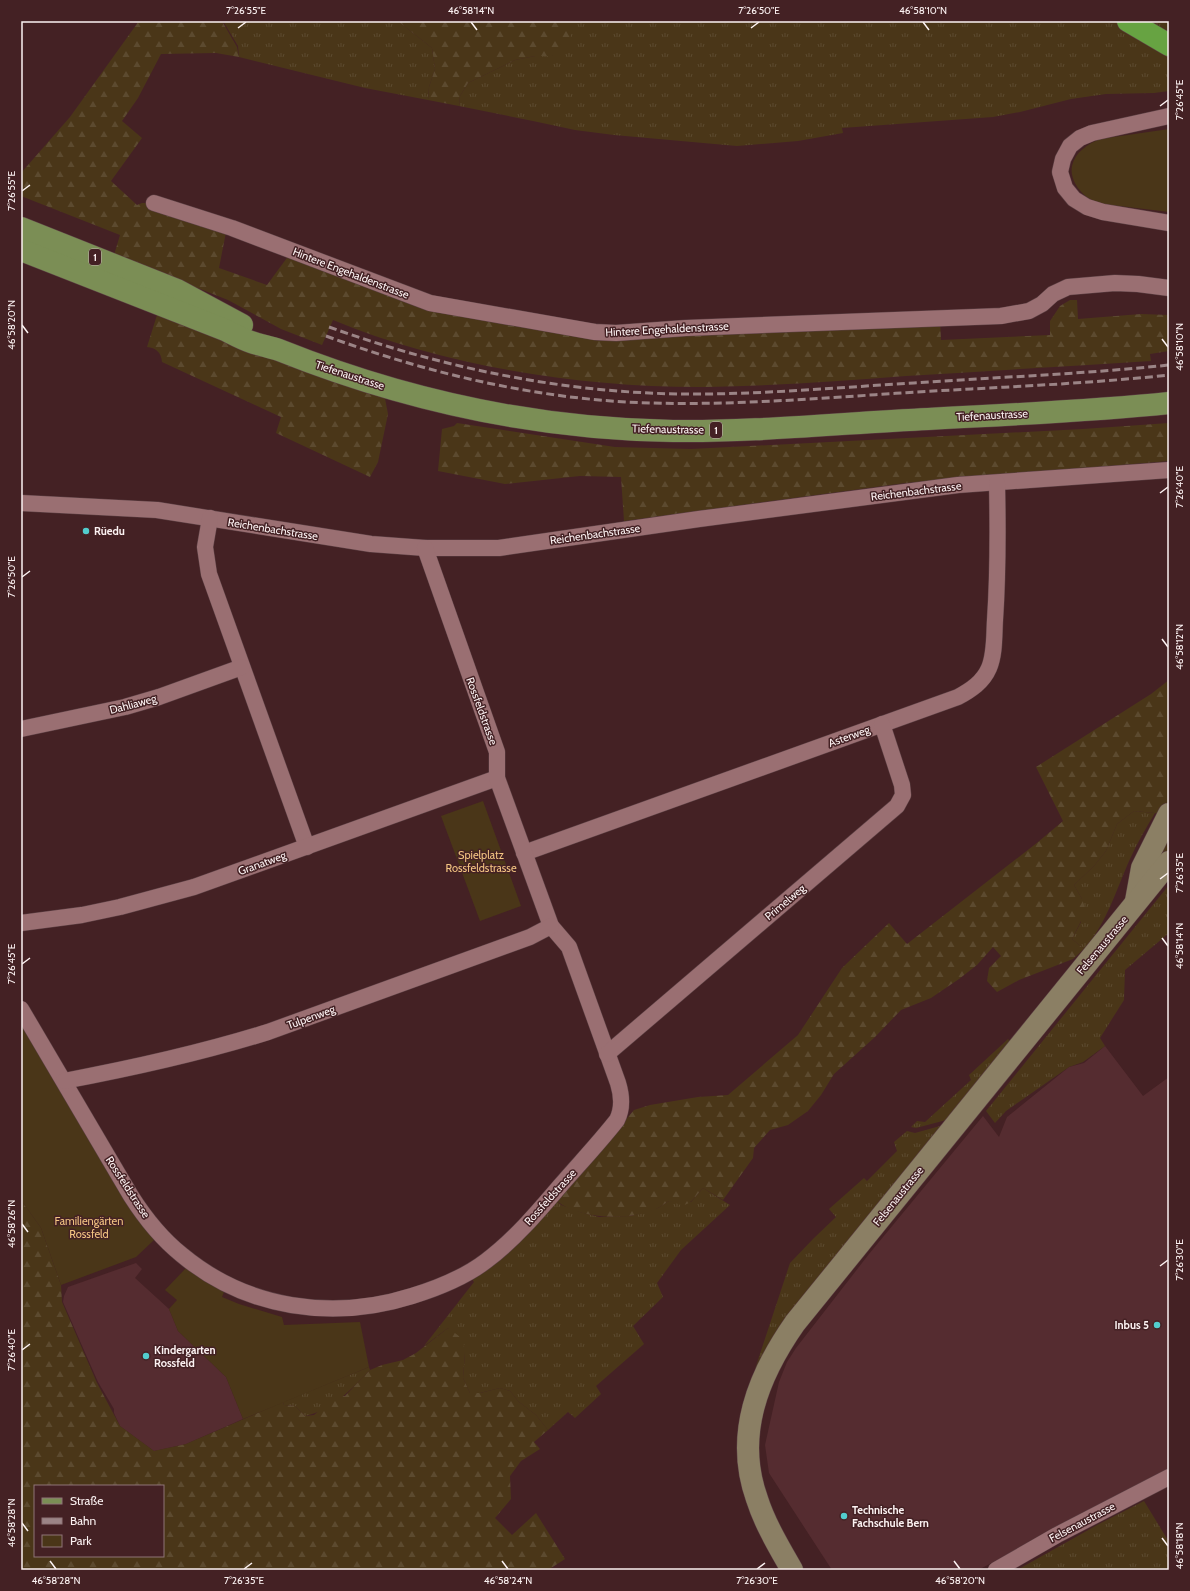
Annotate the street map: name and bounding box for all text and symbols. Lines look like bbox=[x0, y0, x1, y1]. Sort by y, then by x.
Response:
text: 7°26'55"E bbox=[226, 4, 267, 17]
text: 46°58'14"N bbox=[448, 4, 494, 17]
text: 7°26'50"E bbox=[738, 4, 780, 17]
text: 46°58'10"N bbox=[899, 4, 947, 17]
text: 7°26'45"E bbox=[1173, 79, 1186, 120]
text: 7°26'55"E bbox=[5, 170, 18, 211]
street label: Hintere Engehaldenstrasse bbox=[291, 244, 411, 302]
road number: 1 bbox=[89, 249, 101, 265]
text: 46°58'20"N bbox=[5, 300, 18, 350]
street label: Hintere Engehaldenstrasse bbox=[605, 319, 729, 339]
text: 46°58'10"N bbox=[1173, 323, 1186, 371]
street label: Tiefenaustrasse bbox=[314, 357, 387, 393]
street label: Tiefenaustrasse bbox=[956, 406, 1029, 424]
street label: Tiefenaustrasse bbox=[632, 421, 704, 437]
road number: 1 bbox=[710, 422, 722, 438]
text: 7°26'40"E bbox=[1173, 466, 1186, 508]
street label: Reichenbachstrasse bbox=[870, 478, 962, 504]
street label: Reichenbachstrasse bbox=[227, 515, 319, 543]
street label: Reichenbachstrasse bbox=[549, 521, 641, 547]
place label: Rüedu bbox=[94, 524, 125, 538]
marker: Rüedu bbox=[81, 526, 91, 536]
text: 7°26'50"E bbox=[5, 556, 18, 598]
text: 46°58'12"N bbox=[1173, 624, 1186, 670]
street label: Rossfeldstrasse bbox=[463, 675, 501, 747]
street label: Dahliaweg bbox=[108, 691, 159, 717]
street label: Asterweg bbox=[826, 722, 872, 750]
street label: Granatweg bbox=[236, 848, 288, 878]
park label: Spielplatz Rossfeldstrasse bbox=[445, 848, 517, 875]
text: 7°26'35"E bbox=[1173, 852, 1186, 893]
street label: Primelweg bbox=[762, 881, 809, 923]
street label: Felsenaustrasse bbox=[1073, 912, 1131, 977]
text: 46°58'14"N bbox=[1173, 923, 1186, 969]
text: 7°26'45"E bbox=[5, 943, 18, 984]
street label: Tulpenweg bbox=[285, 1002, 337, 1032]
street label: Rossfeldstrasse bbox=[103, 1153, 153, 1221]
street label: Felsenaustrasse bbox=[870, 1163, 927, 1229]
street label: Rossfeldstrasse bbox=[521, 1166, 579, 1228]
text: 46°58'26"N bbox=[5, 1200, 18, 1248]
park label: Familiengärten Rossfeld bbox=[55, 1214, 123, 1241]
text: 7°26'30"E bbox=[1173, 1239, 1186, 1281]
place label: Inbus 5 bbox=[1115, 1318, 1149, 1332]
marker: Inbus 5 bbox=[1152, 1320, 1162, 1330]
text: 7°26'40"E bbox=[5, 1329, 18, 1371]
place label: Kindergarten Rossfeld bbox=[154, 1343, 216, 1370]
marker: Kindergarten Rossfeld bbox=[141, 1351, 151, 1361]
legend bbox=[34, 1485, 164, 1557]
text: Straße bbox=[70, 1493, 103, 1508]
text: 46°58'28"N bbox=[5, 1498, 18, 1548]
street label: Felsenaustrasse bbox=[1047, 1499, 1118, 1545]
place label: Technische Fachschule Bern bbox=[852, 1503, 929, 1530]
marker: Technische Fachschule Bern bbox=[839, 1511, 849, 1521]
text: Bahn bbox=[70, 1513, 96, 1528]
text: 46°58'18"N bbox=[1173, 1522, 1186, 1570]
text: Park bbox=[70, 1533, 92, 1548]
text: 46°58'28"N bbox=[31, 1574, 81, 1587]
text: 7°26'35"E bbox=[224, 1574, 265, 1587]
text: 46°58'24"N bbox=[484, 1574, 532, 1587]
text: 7°26'30"E bbox=[736, 1574, 778, 1587]
text: 46°58'20"N bbox=[935, 1574, 985, 1587]

